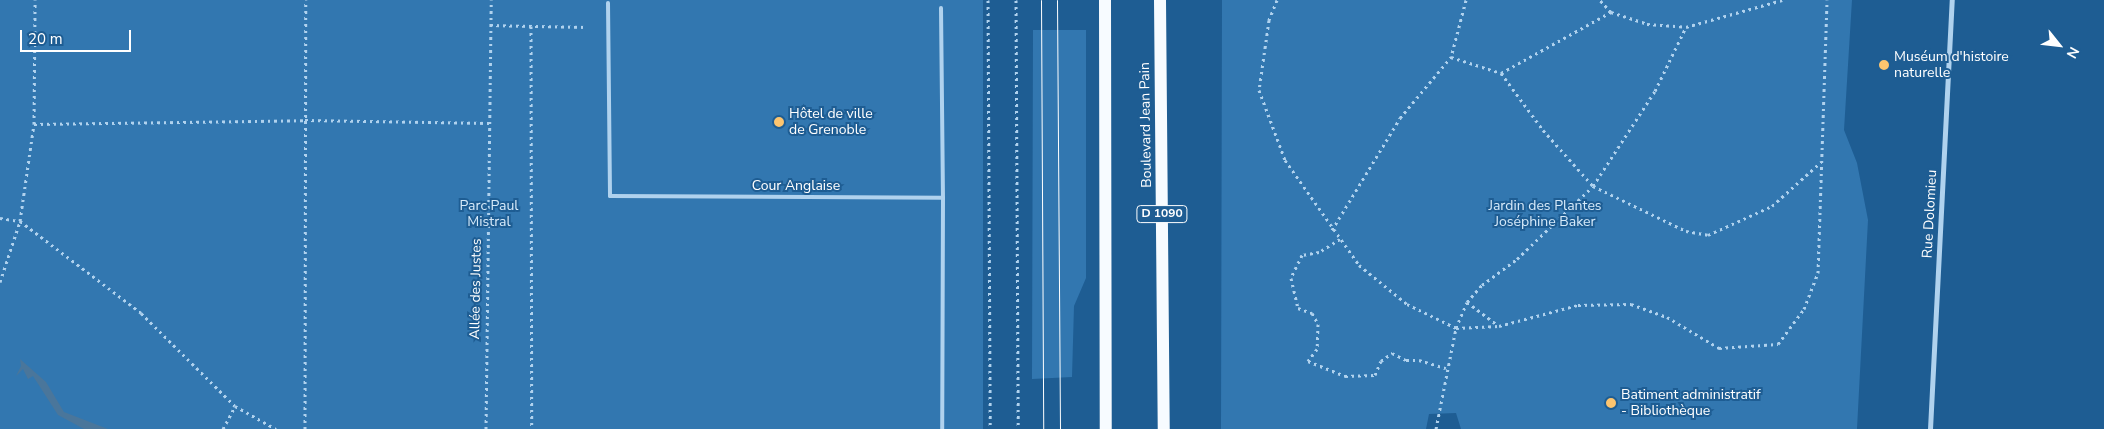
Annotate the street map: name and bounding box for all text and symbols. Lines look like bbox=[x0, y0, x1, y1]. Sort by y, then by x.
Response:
scale bar bbox=[22, 20, 134, 52]
north arrow bbox=[2034, 20, 2084, 70]
text: 20 m bbox=[28, 29, 63, 49]
text: N bbox=[2062, 43, 2083, 62]
place label: Muséum d'histoire naturelle bbox=[1894, 49, 2009, 82]
marker: Muséum d'histoire naturelle bbox=[1878, 59, 1890, 71]
street label: Boulevard Jean Pain bbox=[1137, 62, 1155, 188]
place label: Hôtel de ville de Grenoble bbox=[789, 106, 873, 138]
marker: Hôtel de ville de Grenoble bbox=[773, 116, 785, 128]
street label: Rue Dolomieu bbox=[1919, 169, 1941, 259]
street label: Cour Anglaise bbox=[752, 178, 840, 194]
park label: Parc Paul Mistral bbox=[460, 198, 518, 230]
park label: Jardin des Plantes Joséphine Baker bbox=[1488, 198, 1602, 230]
road number: D 1090 bbox=[1136, 204, 1188, 223]
street label: Allée des Justes bbox=[467, 238, 485, 340]
place label: Batiment administratif - Bibliothèque bbox=[1621, 387, 1761, 420]
marker: Batiment administratif - Bibliothèque bbox=[1605, 397, 1617, 409]

